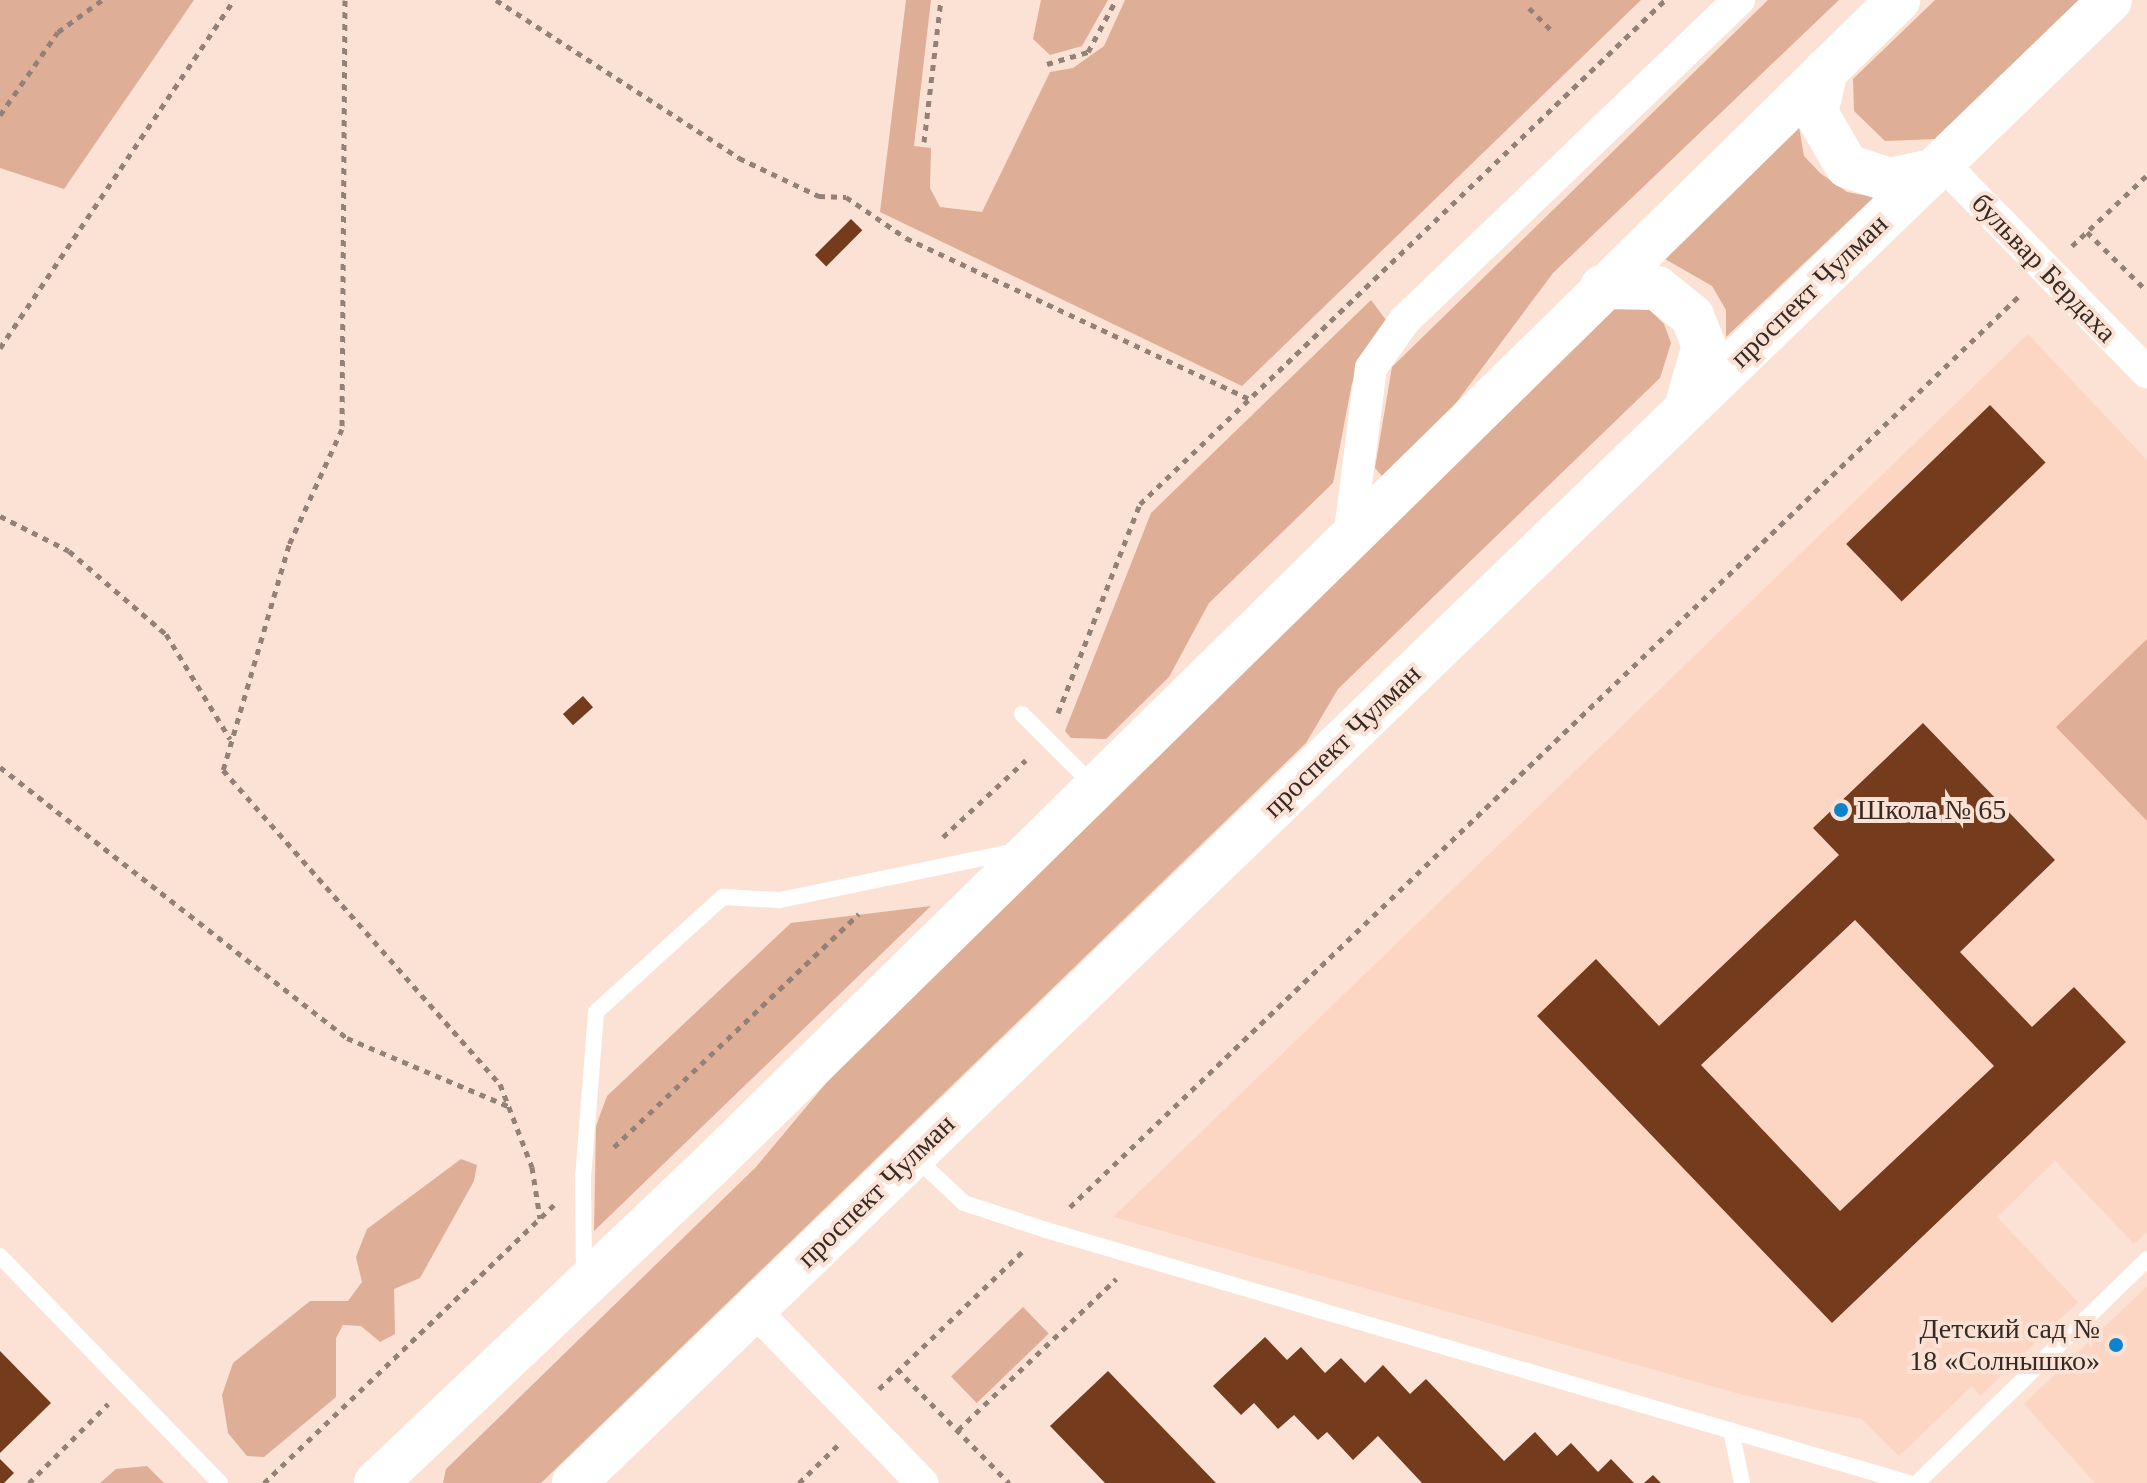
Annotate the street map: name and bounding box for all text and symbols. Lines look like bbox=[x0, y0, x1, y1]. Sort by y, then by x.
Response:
street label: бульвар Бердаха bbox=[1965, 187, 2123, 349]
street label: проспект Чулман bbox=[1723, 207, 1895, 375]
street label: проспект Чулман bbox=[1256, 657, 1428, 825]
place label: Школа № 65 bbox=[1857, 793, 2006, 827]
marker: Школа № 65 bbox=[1832, 801, 1850, 819]
street label: проспект Чулман bbox=[790, 1107, 962, 1275]
place label: Детский сад № 18 «Солнышко» bbox=[1909, 1312, 2100, 1378]
marker: Детский сад № 18 «Солнышко» bbox=[2107, 1336, 2125, 1354]

